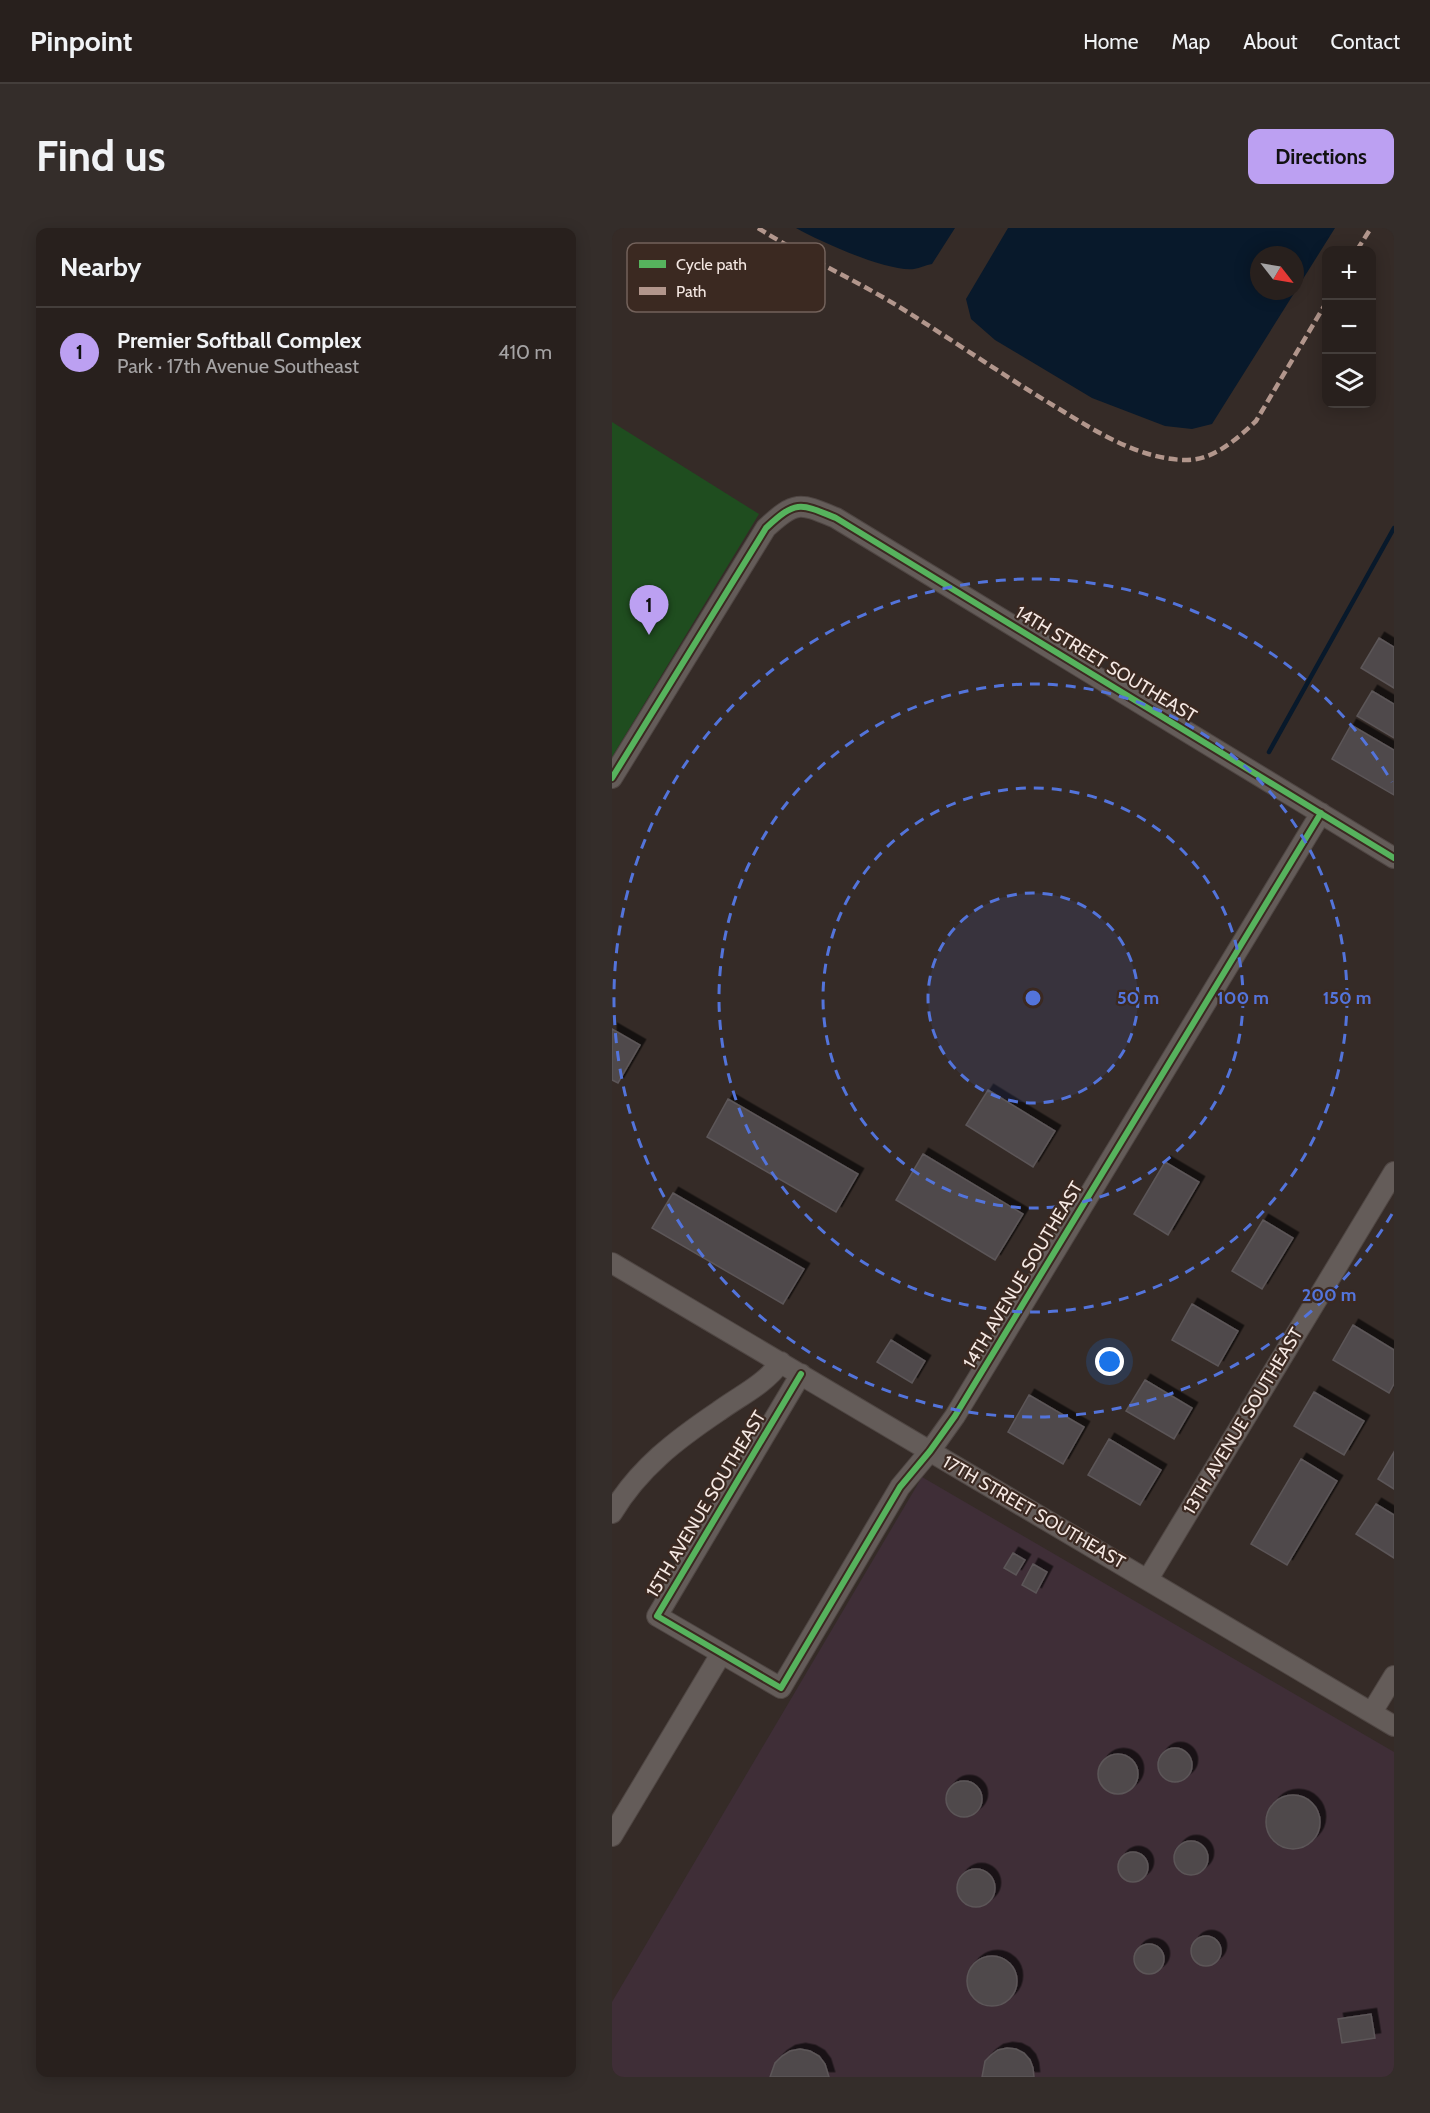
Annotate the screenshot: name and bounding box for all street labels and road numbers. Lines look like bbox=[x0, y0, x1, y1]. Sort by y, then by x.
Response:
street label: 14TH STREET SOUTHEAST bbox=[1011, 601, 1201, 727]
street label: 14TH AVENUE SOUTHEAST bbox=[958, 1177, 1088, 1372]
street label: 13TH AVENUE SOUTHEAST bbox=[1179, 1323, 1308, 1518]
street label: 15TH AVENUE SOUTHEAST bbox=[642, 1406, 771, 1601]
street label: 17TH STREET SOUTHEAST bbox=[939, 1451, 1129, 1573]

